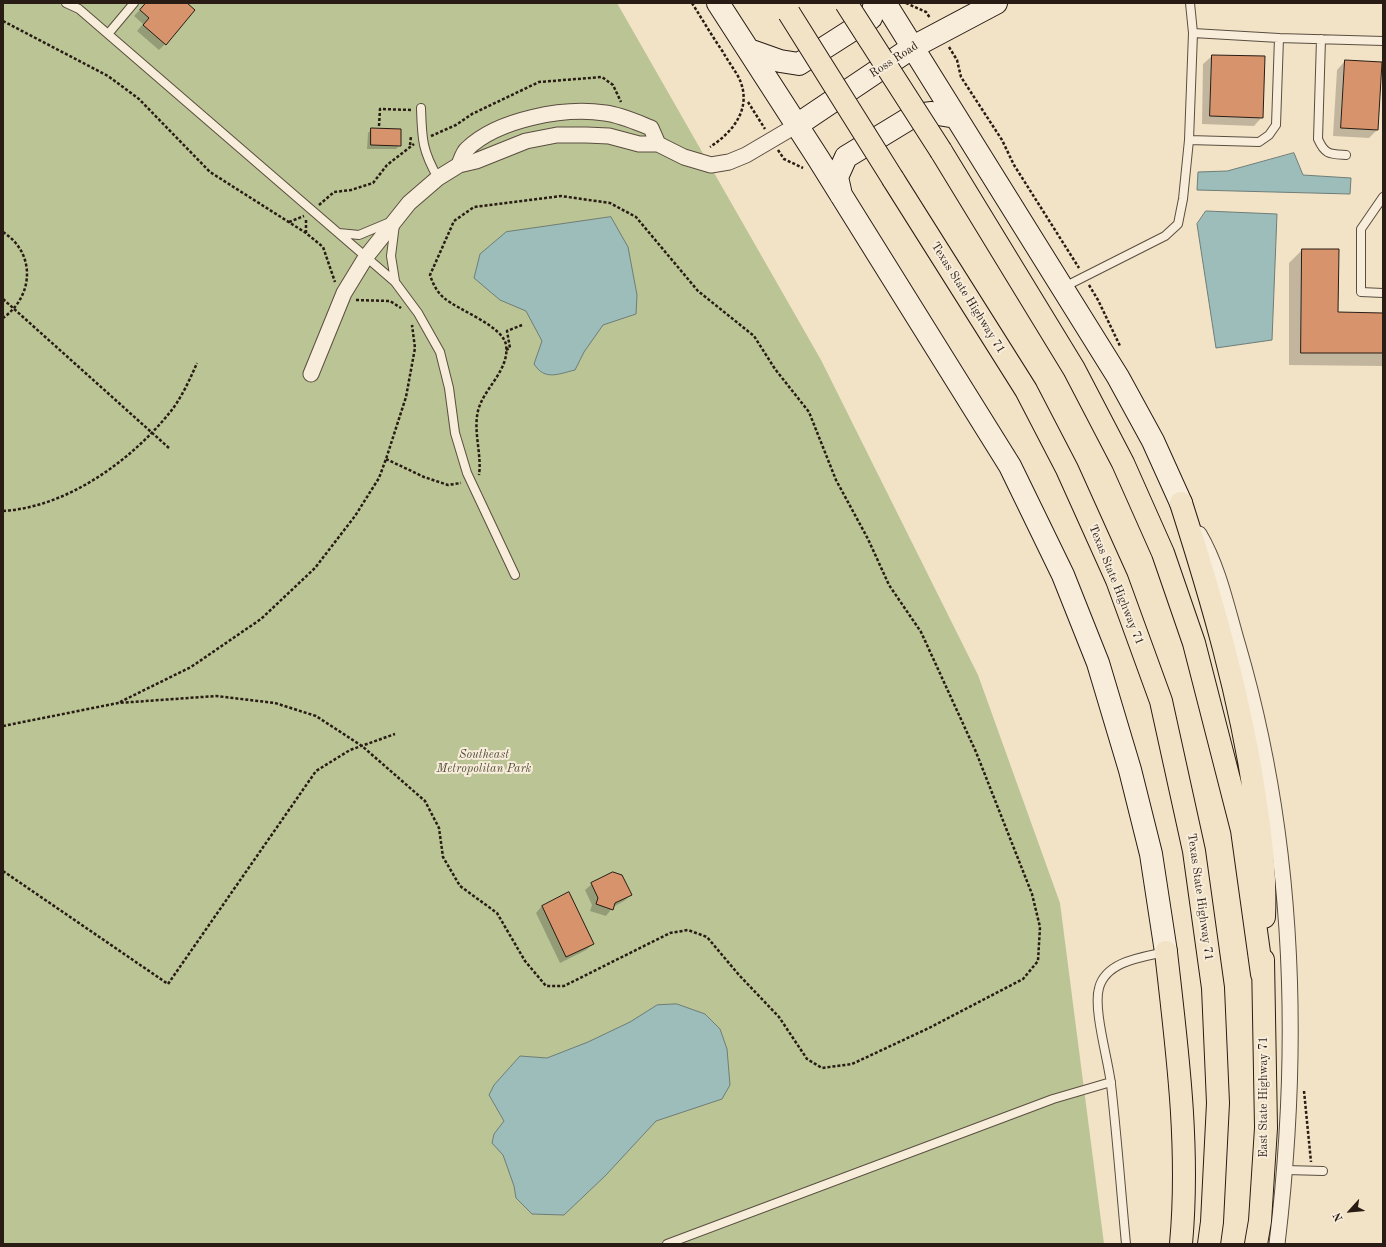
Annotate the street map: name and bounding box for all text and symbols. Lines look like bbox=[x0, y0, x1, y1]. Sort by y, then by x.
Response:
street label: Ross Road bbox=[867, 39, 921, 81]
street label: Texas State Highway 71 bbox=[928, 240, 1008, 356]
street label: Texas State Highway 71 bbox=[1085, 523, 1147, 647]
park label: Southeast Metropolitan Park bbox=[437, 748, 531, 776]
street label: Texas State Highway 71 bbox=[1184, 832, 1216, 962]
street label: East State Highway 71 bbox=[1257, 1036, 1271, 1158]
north arrow bbox=[1330, 1191, 1370, 1231]
text: N bbox=[1332, 1210, 1346, 1223]

